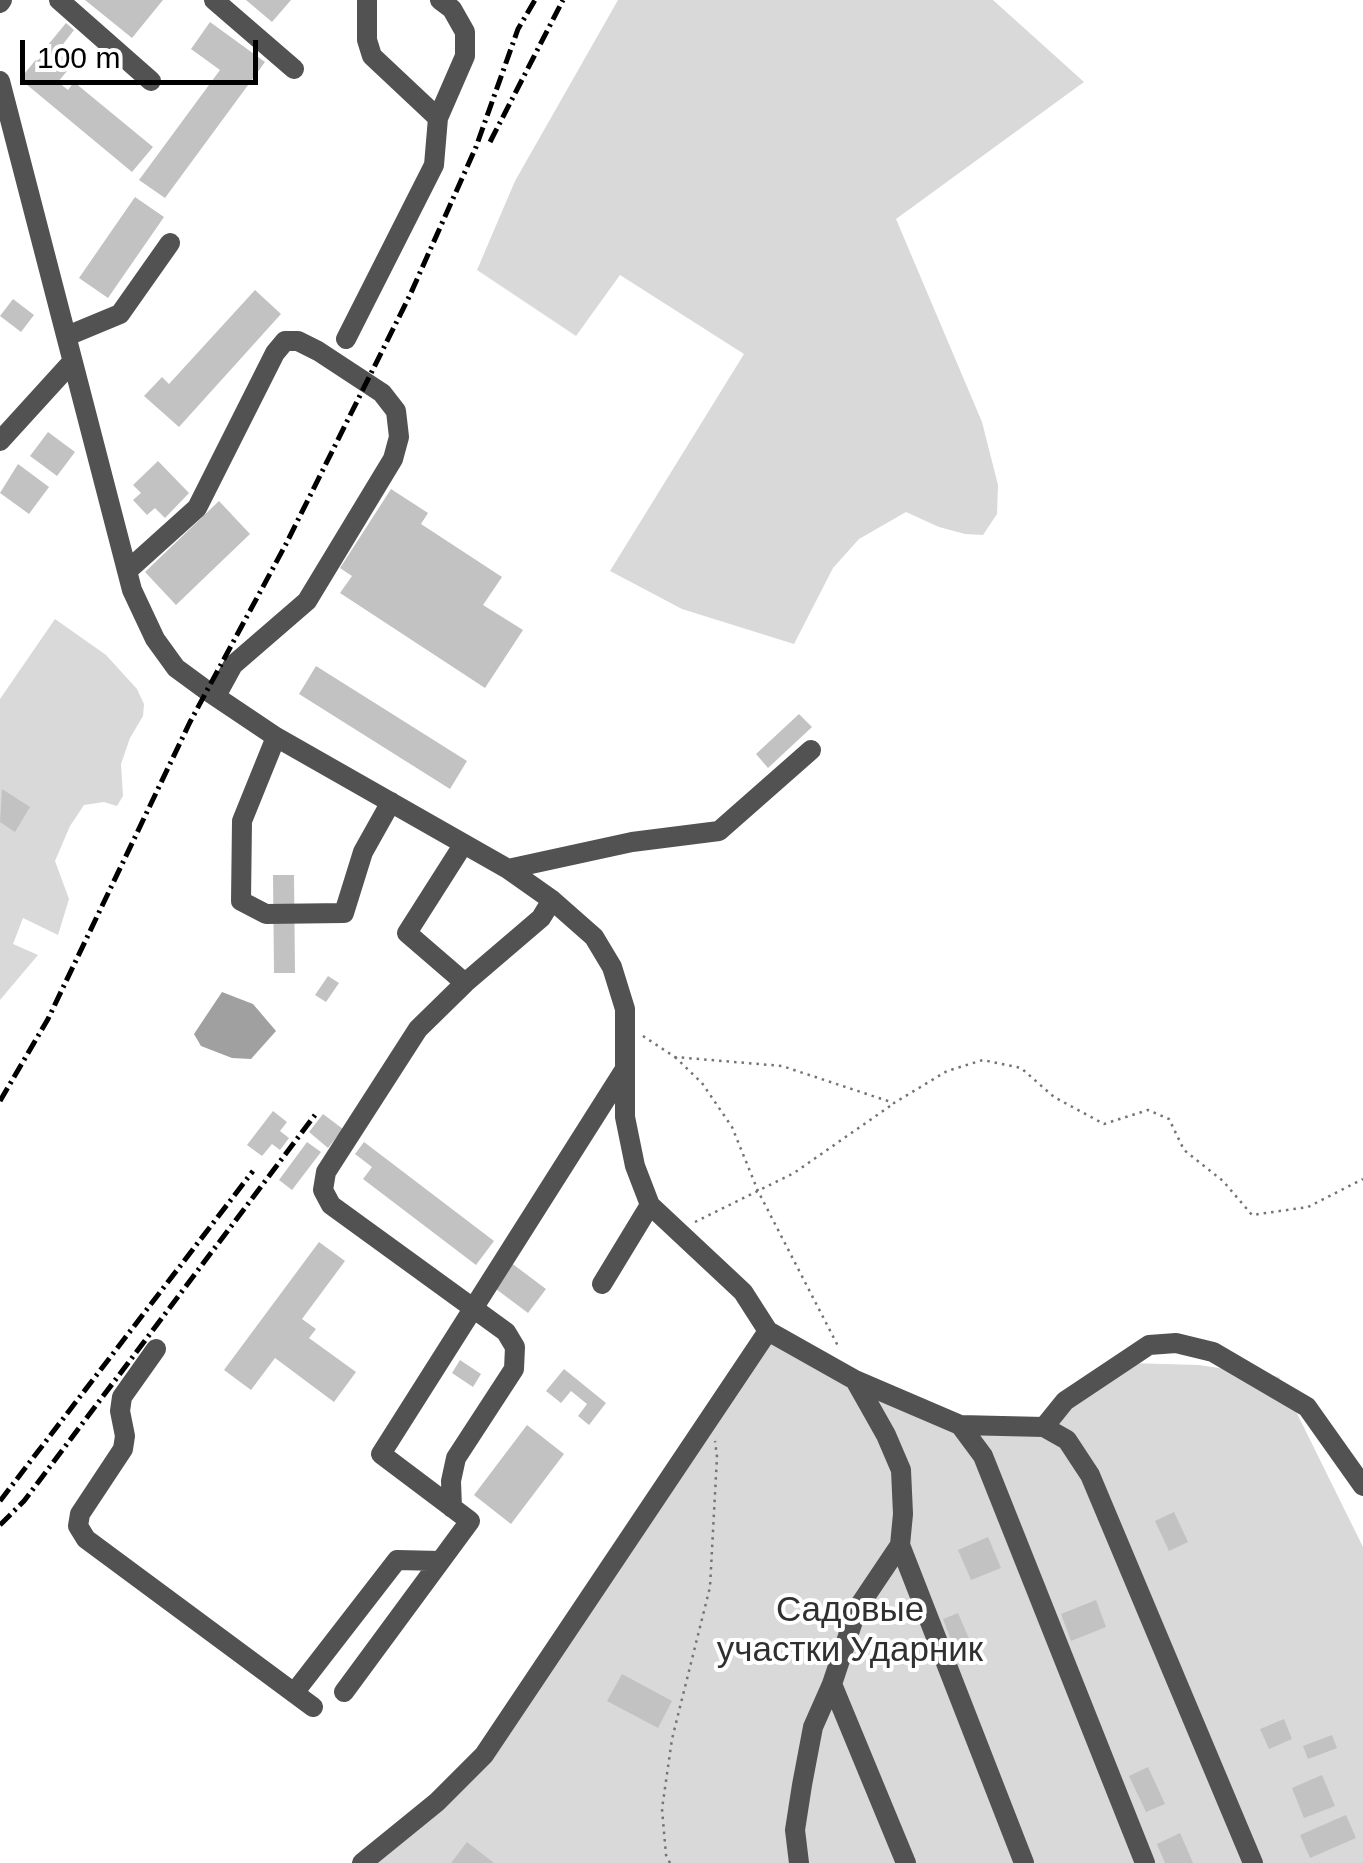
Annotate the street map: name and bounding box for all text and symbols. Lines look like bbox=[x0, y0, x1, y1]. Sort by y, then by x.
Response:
scale bar bbox=[25, 20, 262, 82]
text: 100 m bbox=[37, 41, 120, 74]
park label: Садовые участки Ударник bbox=[717, 1590, 983, 1672]

